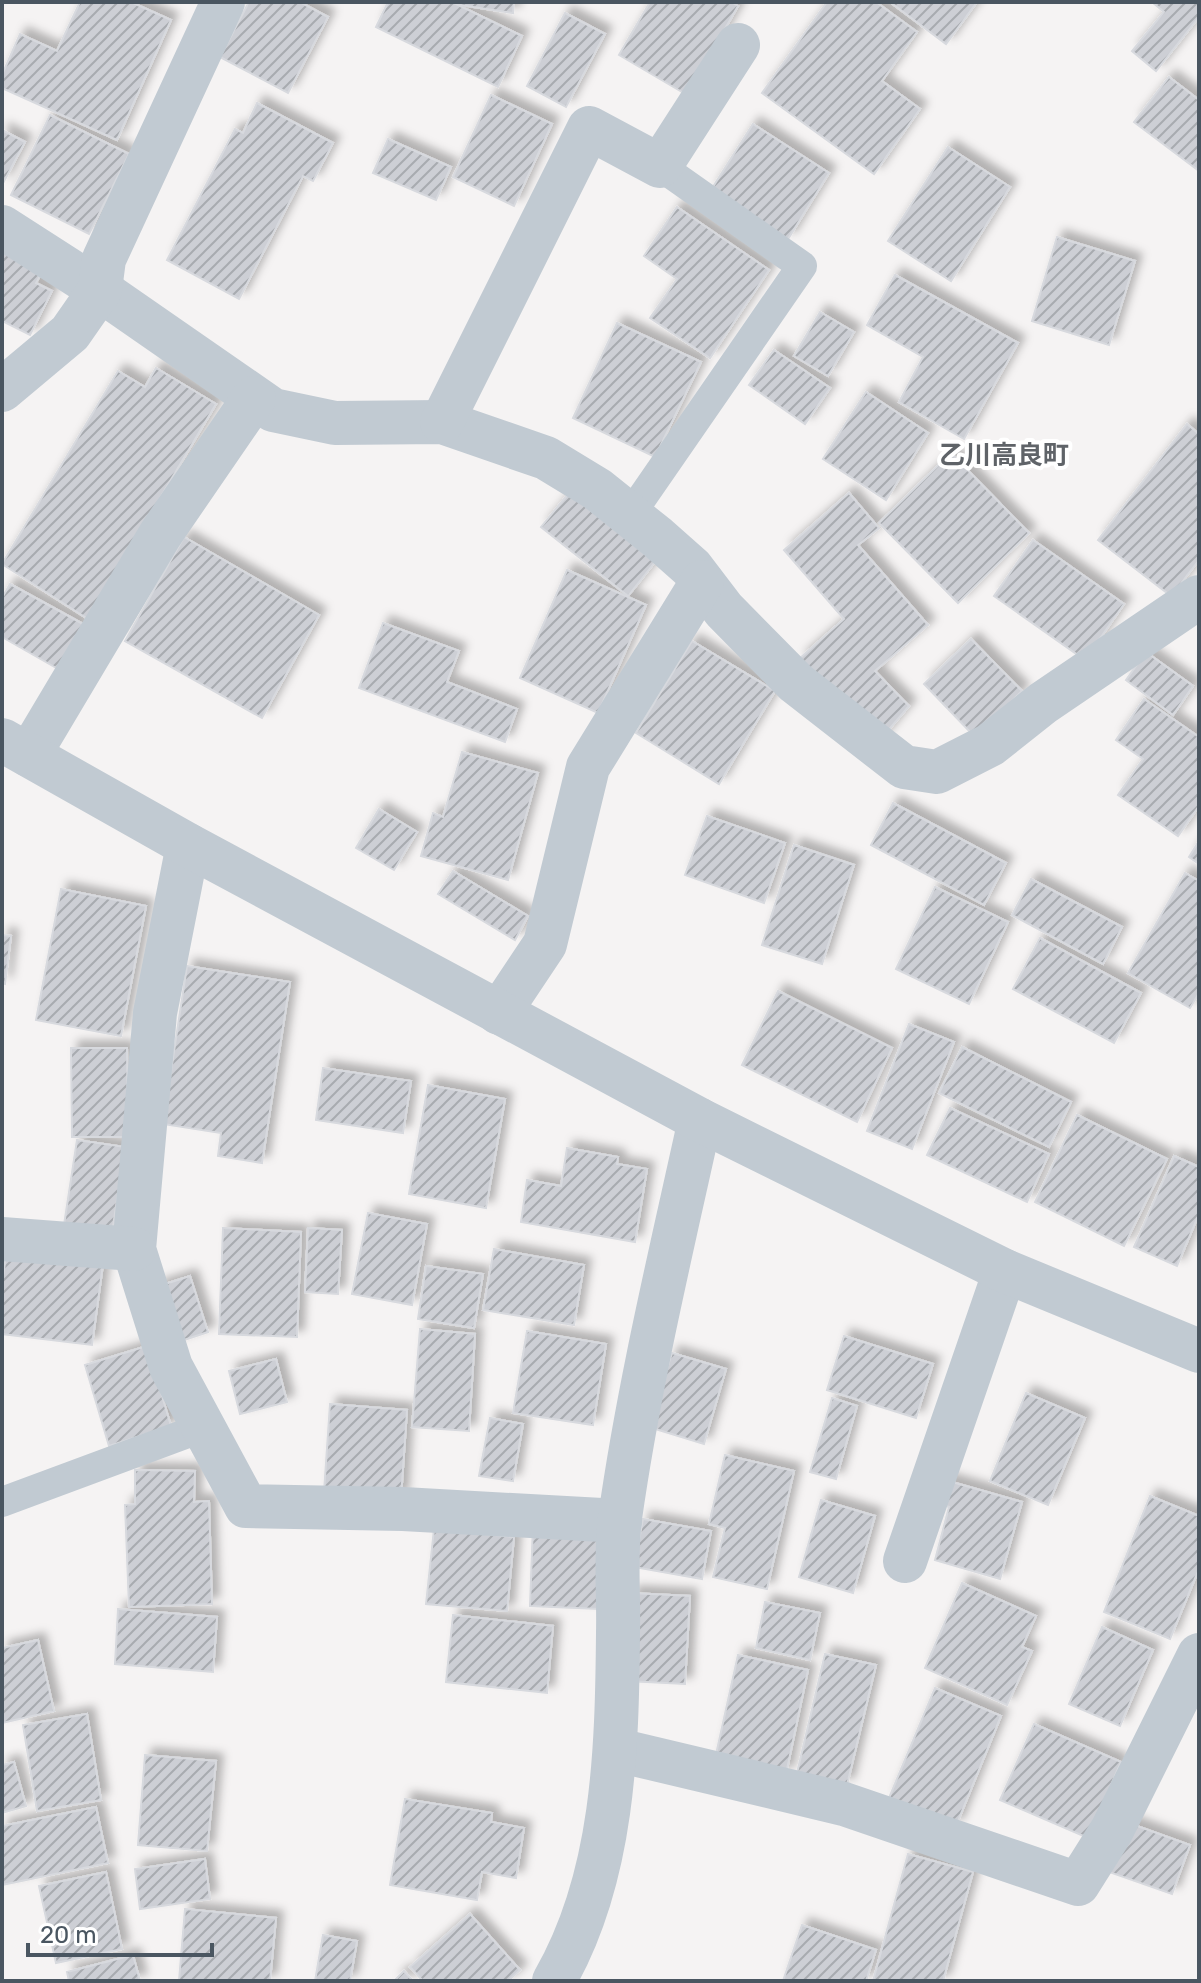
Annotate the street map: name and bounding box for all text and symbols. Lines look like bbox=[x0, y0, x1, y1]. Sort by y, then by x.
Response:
district label: 乙川高良町 bbox=[939, 440, 1069, 471]
scale bar bbox=[28, 1907, 212, 1957]
text: 20 m bbox=[40, 1921, 97, 1949]

